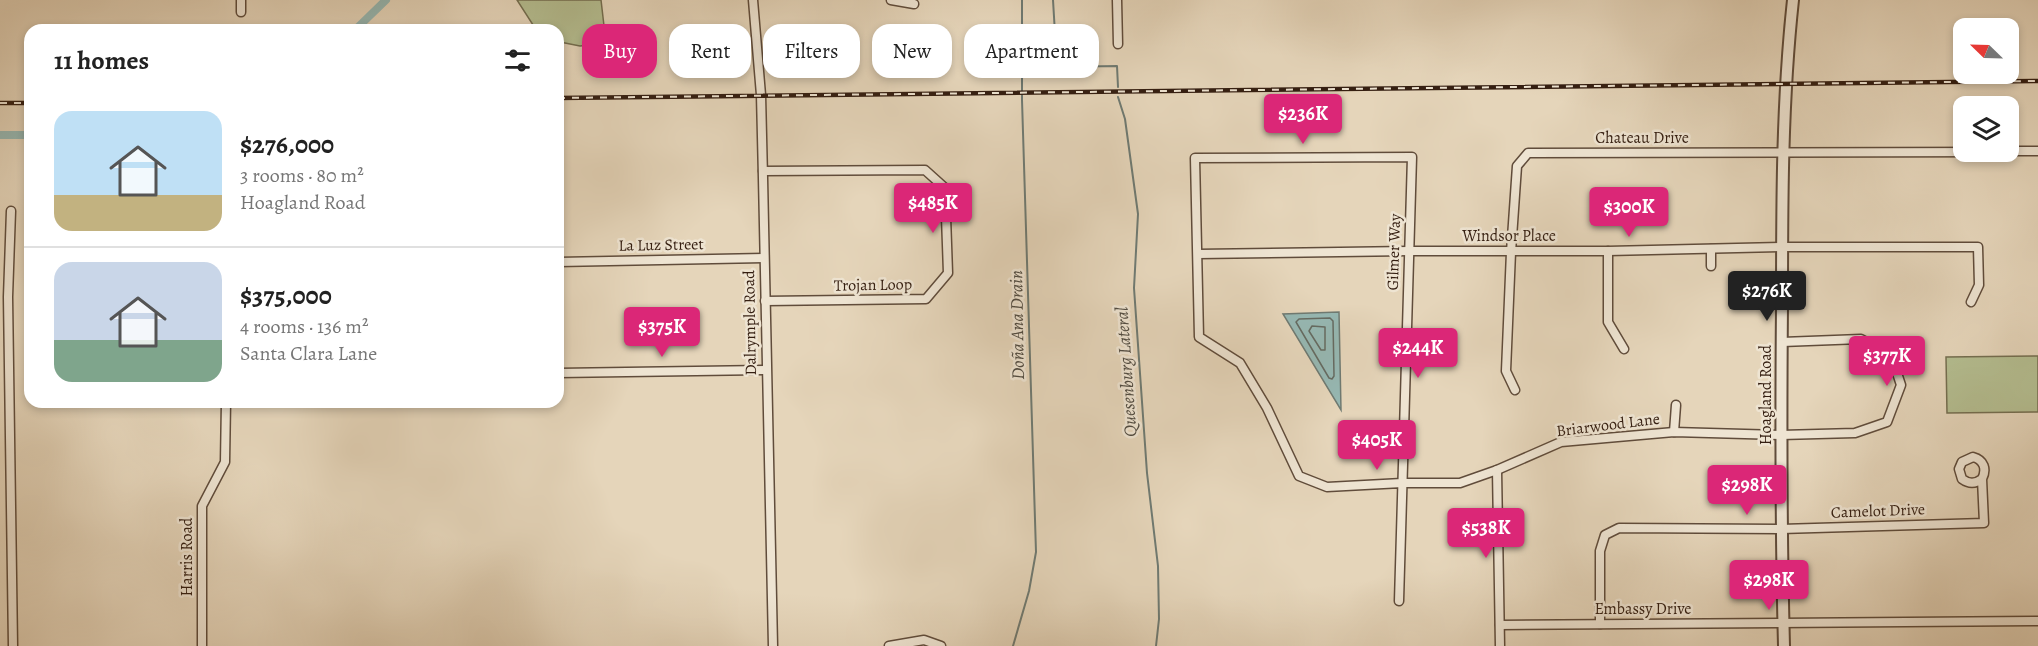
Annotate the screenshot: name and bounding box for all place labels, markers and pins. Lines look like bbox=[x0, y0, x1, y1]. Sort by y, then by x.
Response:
pin: $236K bbox=[1261, 94, 1345, 145]
pin: $485K bbox=[891, 183, 975, 234]
pin: $300K bbox=[1587, 187, 1671, 238]
pin: $276K bbox=[1725, 271, 1809, 322]
pin: $375K bbox=[620, 307, 704, 358]
pin: $244K bbox=[1376, 328, 1460, 379]
pin: $377K bbox=[1845, 336, 1929, 387]
pin: $405K bbox=[1335, 420, 1419, 471]
pin: $298K bbox=[1705, 465, 1789, 516]
pin: $538K bbox=[1444, 508, 1528, 559]
pin: $298K bbox=[1727, 560, 1811, 611]

